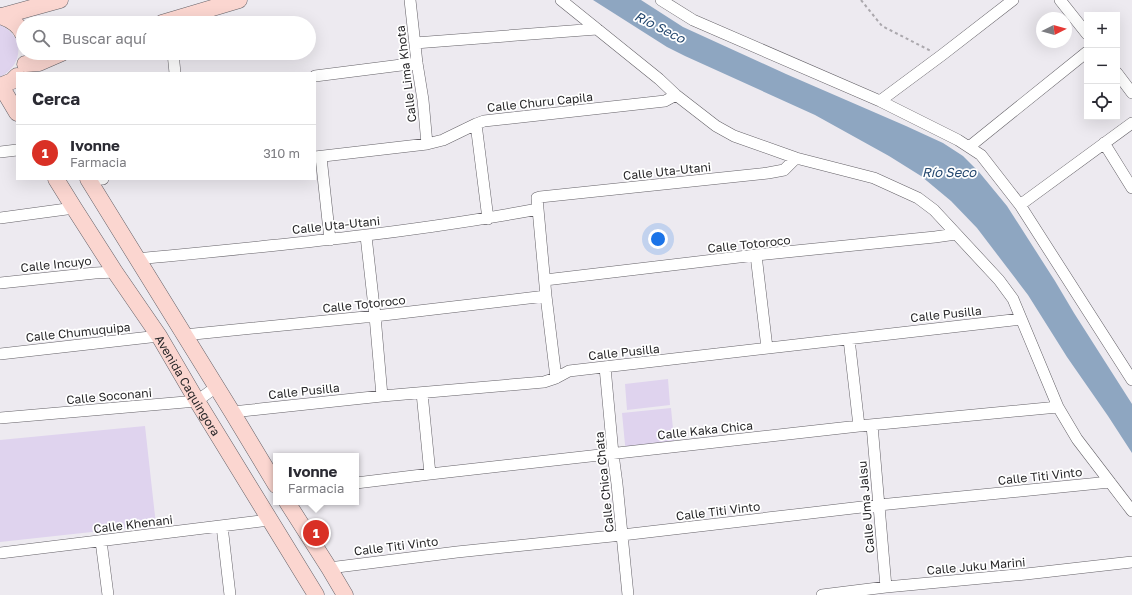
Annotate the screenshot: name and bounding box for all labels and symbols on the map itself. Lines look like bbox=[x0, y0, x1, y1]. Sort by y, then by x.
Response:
water label: Río Seco bbox=[632, 8, 689, 47]
north arrow bbox=[1036, 12, 1072, 48]
street label: Calle Lima Khota bbox=[393, 25, 419, 123]
street label: Calle Churu Capila bbox=[486, 89, 594, 115]
street label: Calle Uta-Utani bbox=[622, 159, 712, 183]
water label: Río Seco bbox=[922, 164, 977, 180]
street label: Calle Uta-Utani bbox=[291, 213, 381, 237]
your location bbox=[648, 229, 668, 249]
street label: Calle Totoroco bbox=[707, 232, 791, 256]
street label: Calle Incuyo bbox=[20, 253, 92, 275]
street label: Calle Totoroco bbox=[322, 292, 406, 316]
street label: Calle Pusilla bbox=[910, 303, 982, 325]
street label: Calle Chumuquipa bbox=[25, 319, 131, 345]
street label: Avenida Caquingora bbox=[152, 332, 224, 438]
street label: Calle Pusilla bbox=[588, 341, 660, 363]
street label: Calle Pusilla bbox=[268, 380, 340, 402]
street label: Calle Soconani bbox=[66, 385, 152, 407]
street label: Calle Kaka Chica bbox=[657, 418, 753, 442]
street label: Calle Chica Chata bbox=[591, 431, 617, 533]
street label: Calle Uma Jalsu bbox=[854, 460, 878, 554]
street label: Calle Titi Vinto bbox=[997, 464, 1083, 488]
street label: Calle Titi Vinto bbox=[675, 498, 761, 524]
street label: Calle Khenani bbox=[92, 512, 174, 536]
pin: 1 bbox=[303, 518, 329, 548]
street label: Calle Titi Vinto bbox=[353, 533, 439, 559]
street label: Calle Juku Marini bbox=[926, 554, 1026, 578]

